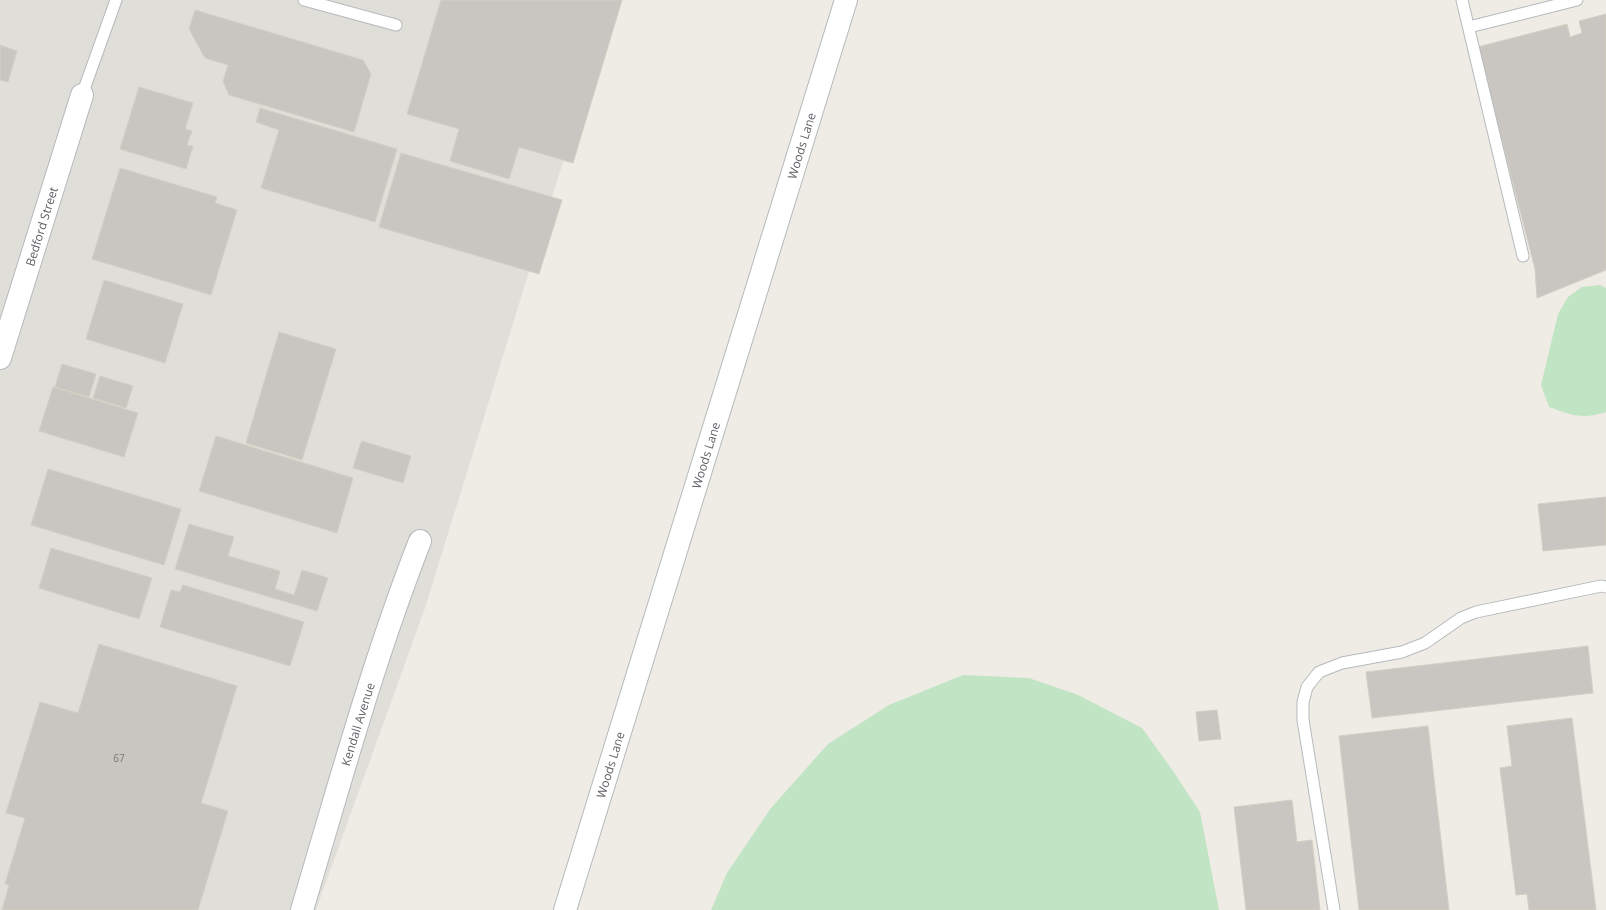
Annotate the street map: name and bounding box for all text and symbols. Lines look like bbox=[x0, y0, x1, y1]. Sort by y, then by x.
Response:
street label: Woods Lane bbox=[783, 110, 819, 181]
street label: Bedford Street bbox=[21, 185, 61, 268]
street label: Woods Lane bbox=[687, 420, 724, 491]
street label: Kendall Avenue bbox=[337, 680, 378, 768]
street label: Woods Lane bbox=[592, 729, 628, 800]
house number: 67 bbox=[113, 751, 125, 765]

